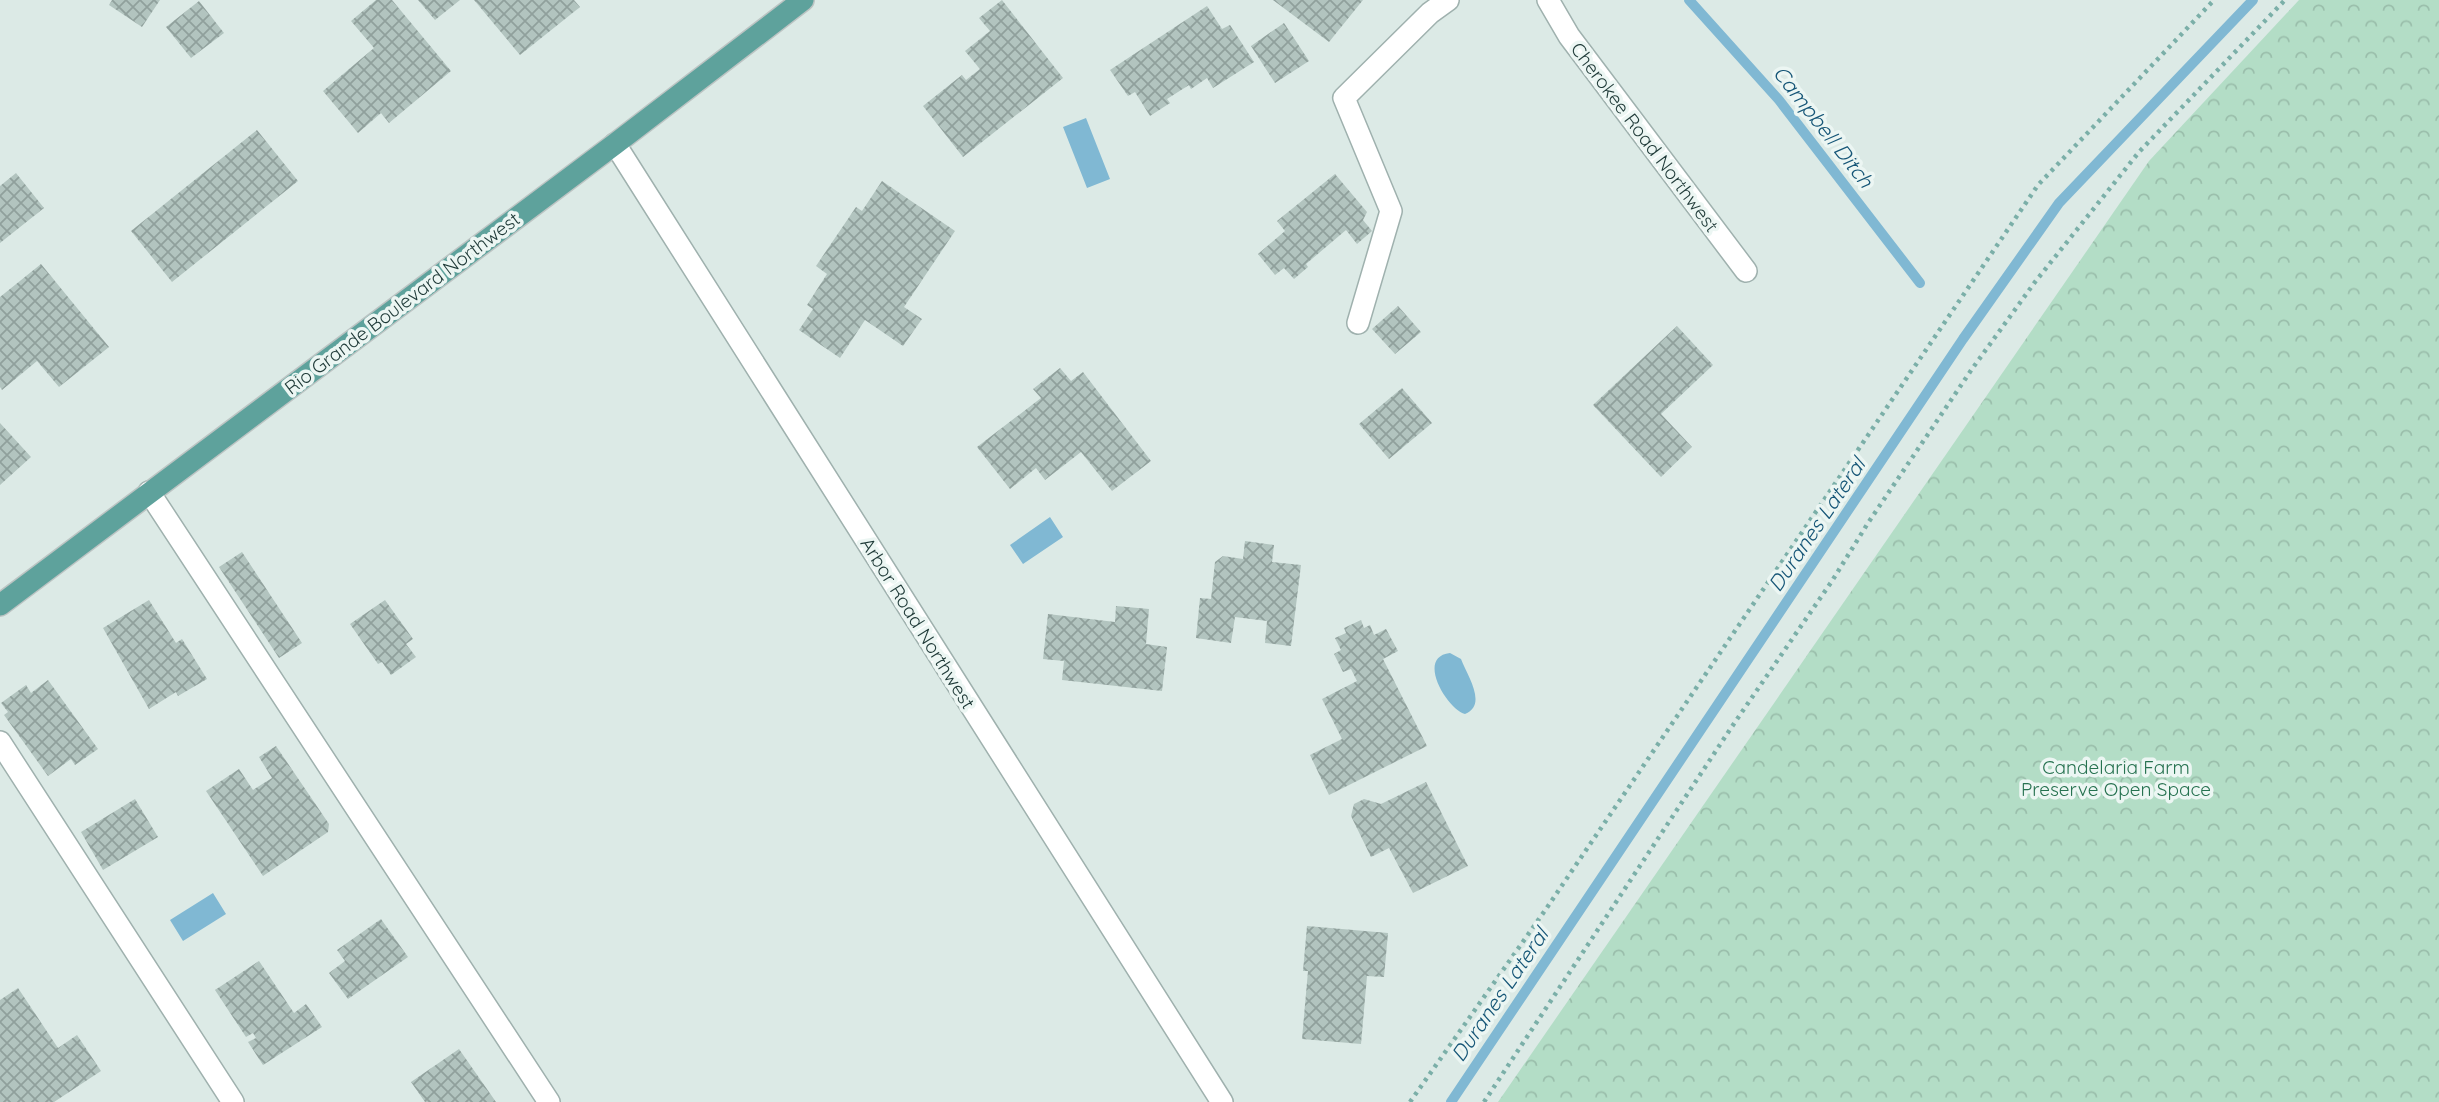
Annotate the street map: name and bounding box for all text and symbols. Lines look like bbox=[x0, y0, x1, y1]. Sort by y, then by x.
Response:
street label: Cherokee Road Northwest bbox=[1566, 37, 1724, 237]
water label: Campbell Ditch bbox=[1768, 60, 1880, 193]
street label: Rio Grande Boulevard Northwest bbox=[280, 207, 524, 399]
water label: Duranes Lateral bbox=[1762, 451, 1872, 596]
street label: Arbor Road Northwest bbox=[855, 533, 981, 713]
park label: Candelaria Farm Preserve Open Space bbox=[2021, 755, 2211, 801]
water label: Duranes Lateral bbox=[1445, 921, 1555, 1066]

